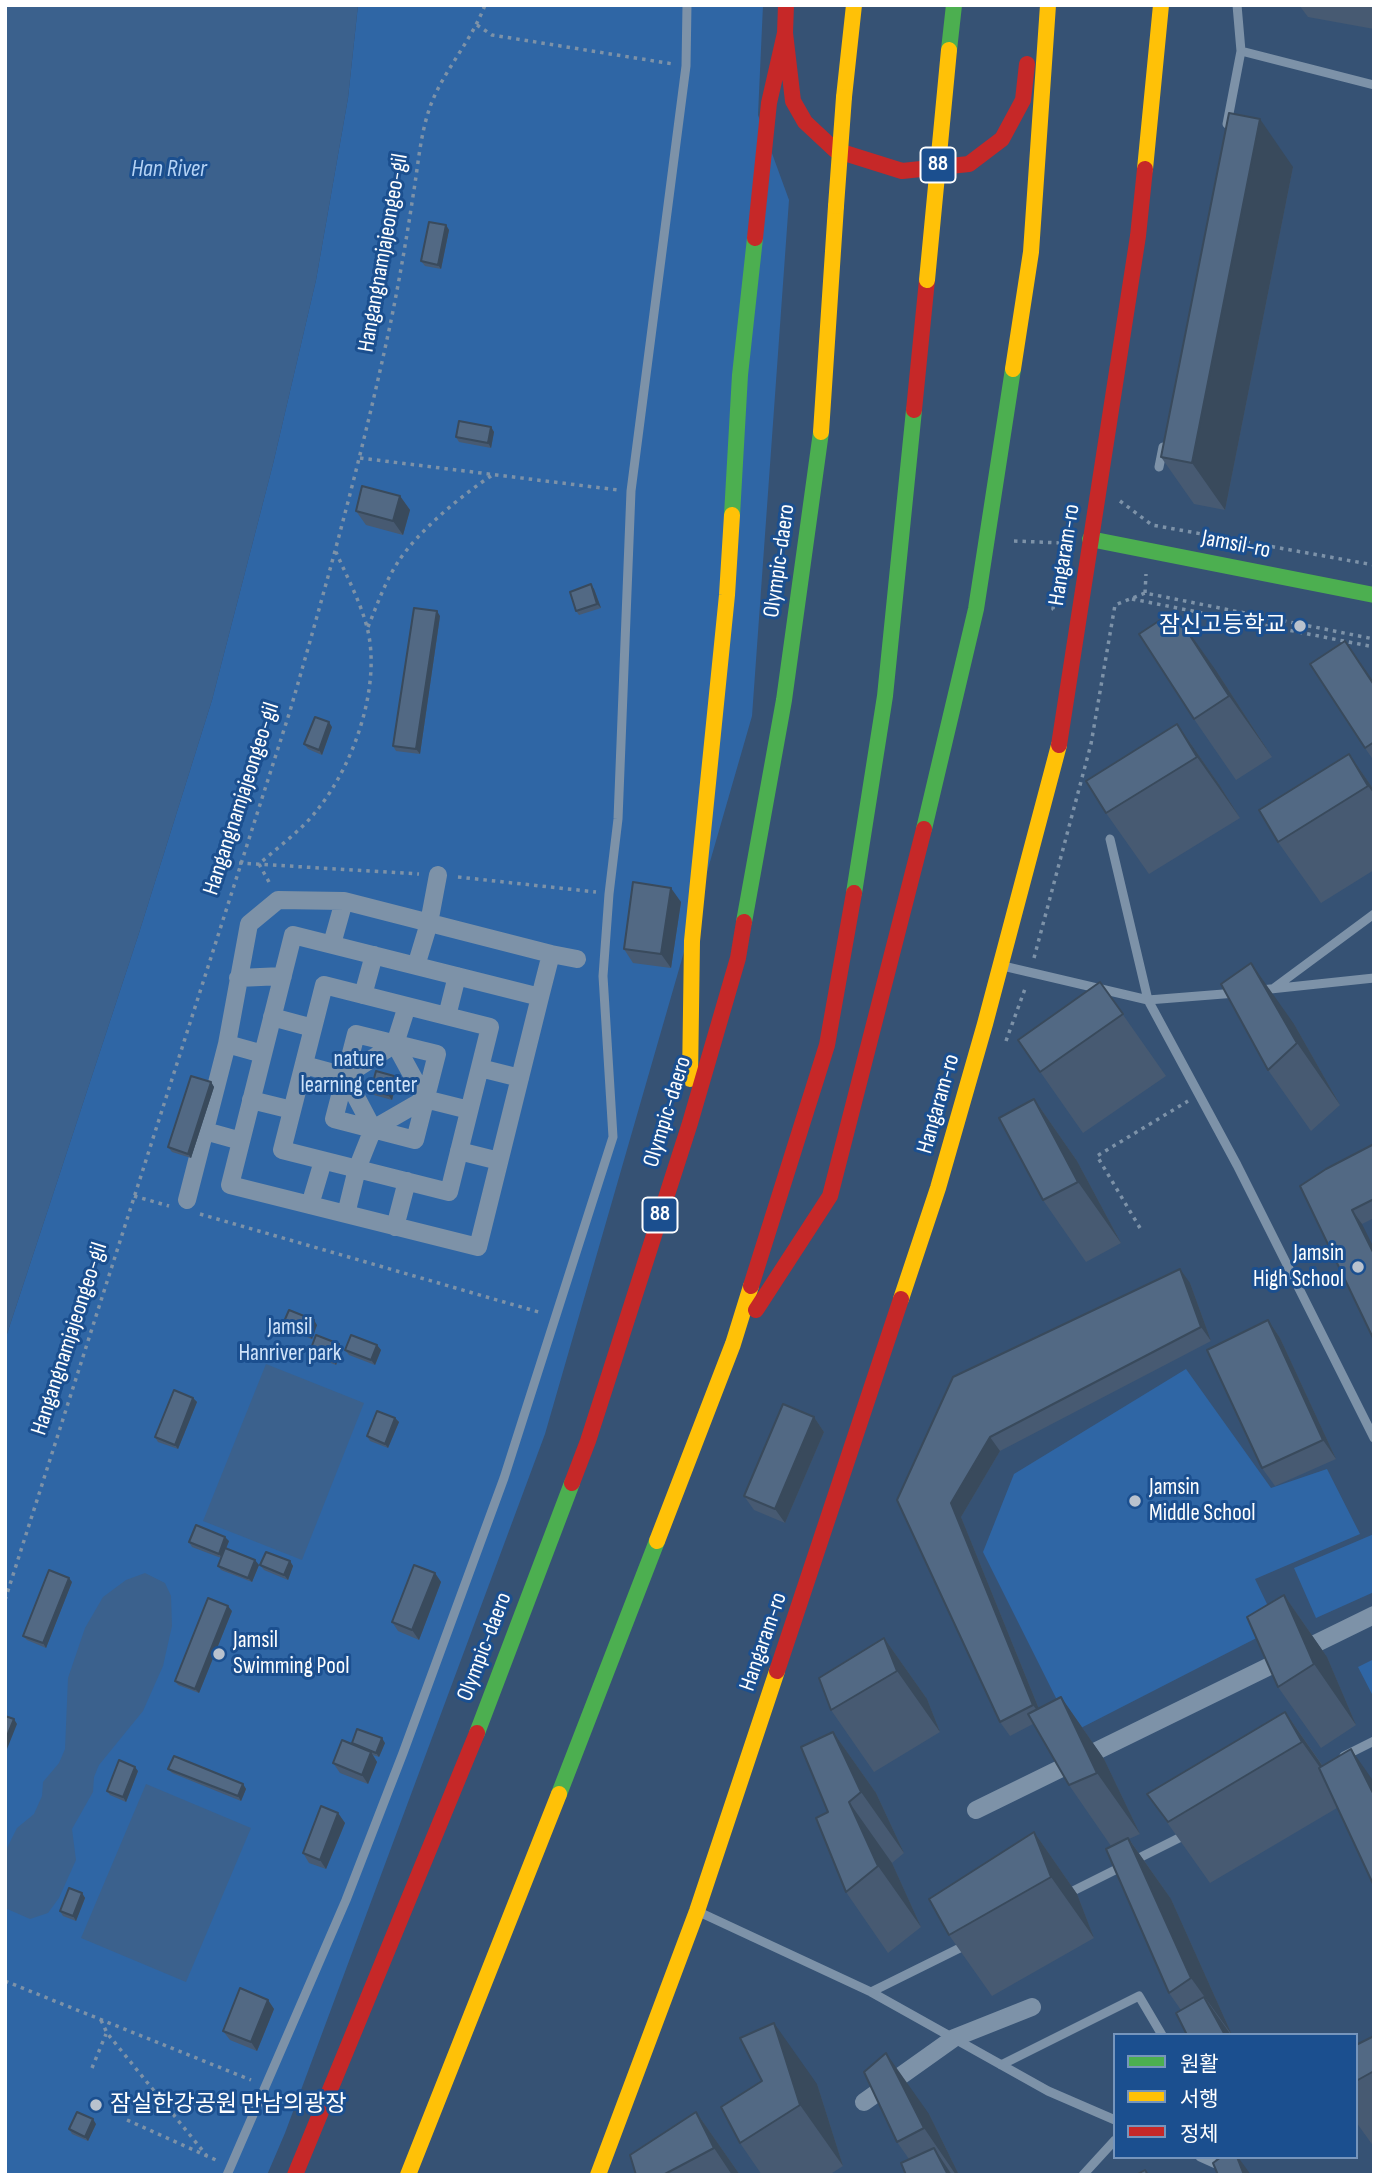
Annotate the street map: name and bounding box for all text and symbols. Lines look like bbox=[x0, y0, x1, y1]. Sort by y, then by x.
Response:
road number: 88 bbox=[920, 148, 956, 182]
street label: Hangangnamjajeongeo-gil bbox=[353, 152, 415, 354]
water label: Han River bbox=[131, 156, 207, 184]
street label: Hangaram-ro bbox=[1043, 502, 1087, 608]
street label: Olympic-daero bbox=[758, 503, 802, 619]
street label: Jamsil-ro bbox=[1199, 525, 1273, 565]
place label: 잠신고등학교 bbox=[1159, 612, 1286, 640]
marker: 잠신고등학교 bbox=[1292, 618, 1308, 634]
street label: Hangangnamjajeongeo-gil bbox=[198, 699, 286, 899]
park label: nature learning center bbox=[301, 1046, 417, 1100]
street label: Hangaram-ro bbox=[912, 1051, 966, 1157]
street label: Olympic-daero bbox=[638, 1053, 698, 1171]
road number: 88 bbox=[642, 1198, 678, 1232]
street label: Hangangnamjajeongeo-gil bbox=[26, 1239, 114, 1439]
place label: Jamsin High School bbox=[1253, 1240, 1344, 1294]
marker: Jamsin High School bbox=[1350, 1259, 1366, 1275]
park label: Jamsil Hanriver park bbox=[238, 1314, 342, 1368]
place label: Jamsin Middle School bbox=[1149, 1474, 1256, 1528]
marker: Jamsin Middle School bbox=[1127, 1493, 1143, 1509]
street label: Olympic-daero bbox=[452, 1589, 518, 1705]
street label: Hangaram-ro bbox=[734, 1589, 794, 1695]
place label: Jamsil Swimming Pool bbox=[233, 1627, 350, 1681]
marker: Jamsil Swimming Pool bbox=[211, 1646, 227, 1662]
legend bbox=[1113, 2033, 1358, 2159]
text: 원활 bbox=[1180, 2052, 1219, 2077]
text: 서행 bbox=[1180, 2087, 1219, 2112]
place label: 잠실한강공원 만남의광장 bbox=[110, 2091, 346, 2119]
marker: 잠실한강공원 만남의광장 bbox=[88, 2097, 104, 2113]
text: 정체 bbox=[1180, 2122, 1219, 2147]

